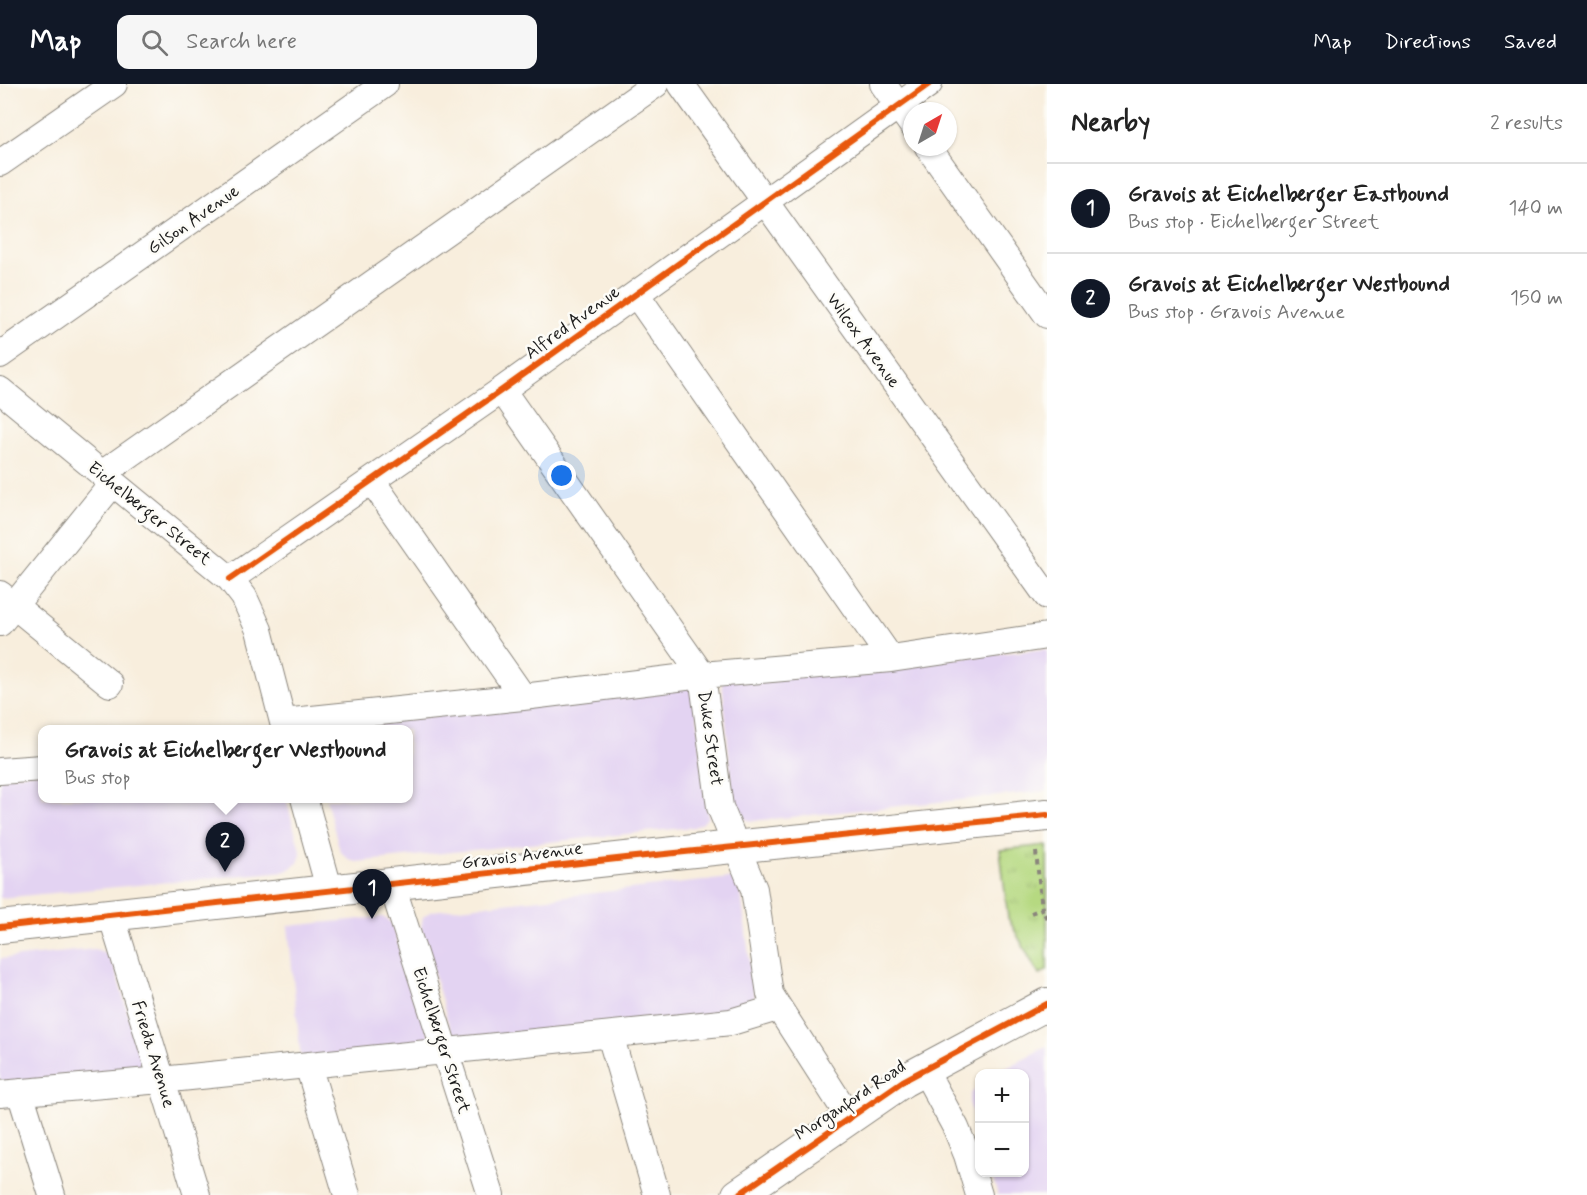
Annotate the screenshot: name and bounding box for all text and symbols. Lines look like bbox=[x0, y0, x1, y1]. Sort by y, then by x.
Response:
search box bbox=[117, 15, 537, 69]
text: Map bbox=[30, 24, 81, 61]
icon: search bbox=[138, 26, 171, 59]
text: Search here bbox=[186, 28, 297, 56]
text: Map bbox=[1313, 28, 1352, 56]
text: Directions bbox=[1385, 28, 1471, 56]
text: Saved bbox=[1504, 28, 1557, 56]
north arrow bbox=[903, 102, 957, 156]
text: Nearby bbox=[1071, 106, 1150, 140]
text: 2 results bbox=[1490, 110, 1563, 137]
street label: Gilson Avenue bbox=[143, 179, 244, 260]
text: Gravois at Eichelberger Eastbound bbox=[1128, 181, 1449, 209]
text: 1 bbox=[1086, 195, 1095, 222]
text: 140 m bbox=[1509, 195, 1563, 222]
text: Bus stop · Eichelberger Street bbox=[1128, 209, 1379, 236]
text: Gravois at Eichelberger Westbound bbox=[1128, 271, 1450, 299]
street label: Alfred Avenue bbox=[520, 280, 625, 365]
text: 2 bbox=[1086, 285, 1095, 312]
text: 150 m bbox=[1510, 285, 1563, 312]
street label: Wilcox Avenue bbox=[821, 288, 906, 393]
text: Bus stop · Gravois Avenue bbox=[1128, 299, 1345, 326]
street label: Eichelberger Street bbox=[81, 456, 217, 573]
your location bbox=[547, 461, 576, 490]
street label: Duke Street bbox=[691, 689, 729, 787]
popup bbox=[38, 725, 413, 803]
text: Gravois at Eichelberger Westbound bbox=[64, 737, 387, 765]
text: Bus stop bbox=[64, 765, 131, 792]
pin: 2 bbox=[206, 822, 244, 872]
street label: Gravois Avenue bbox=[460, 837, 584, 875]
pin: 1 bbox=[352, 870, 392, 919]
street label: Eichelberger Street bbox=[404, 964, 476, 1118]
street label: Frieda Avenue bbox=[125, 998, 181, 1111]
street label: Morganford Road bbox=[790, 1055, 912, 1149]
map controls bbox=[975, 1069, 1029, 1177]
button: + bbox=[975, 1069, 1029, 1123]
button: − bbox=[975, 1123, 1029, 1177]

